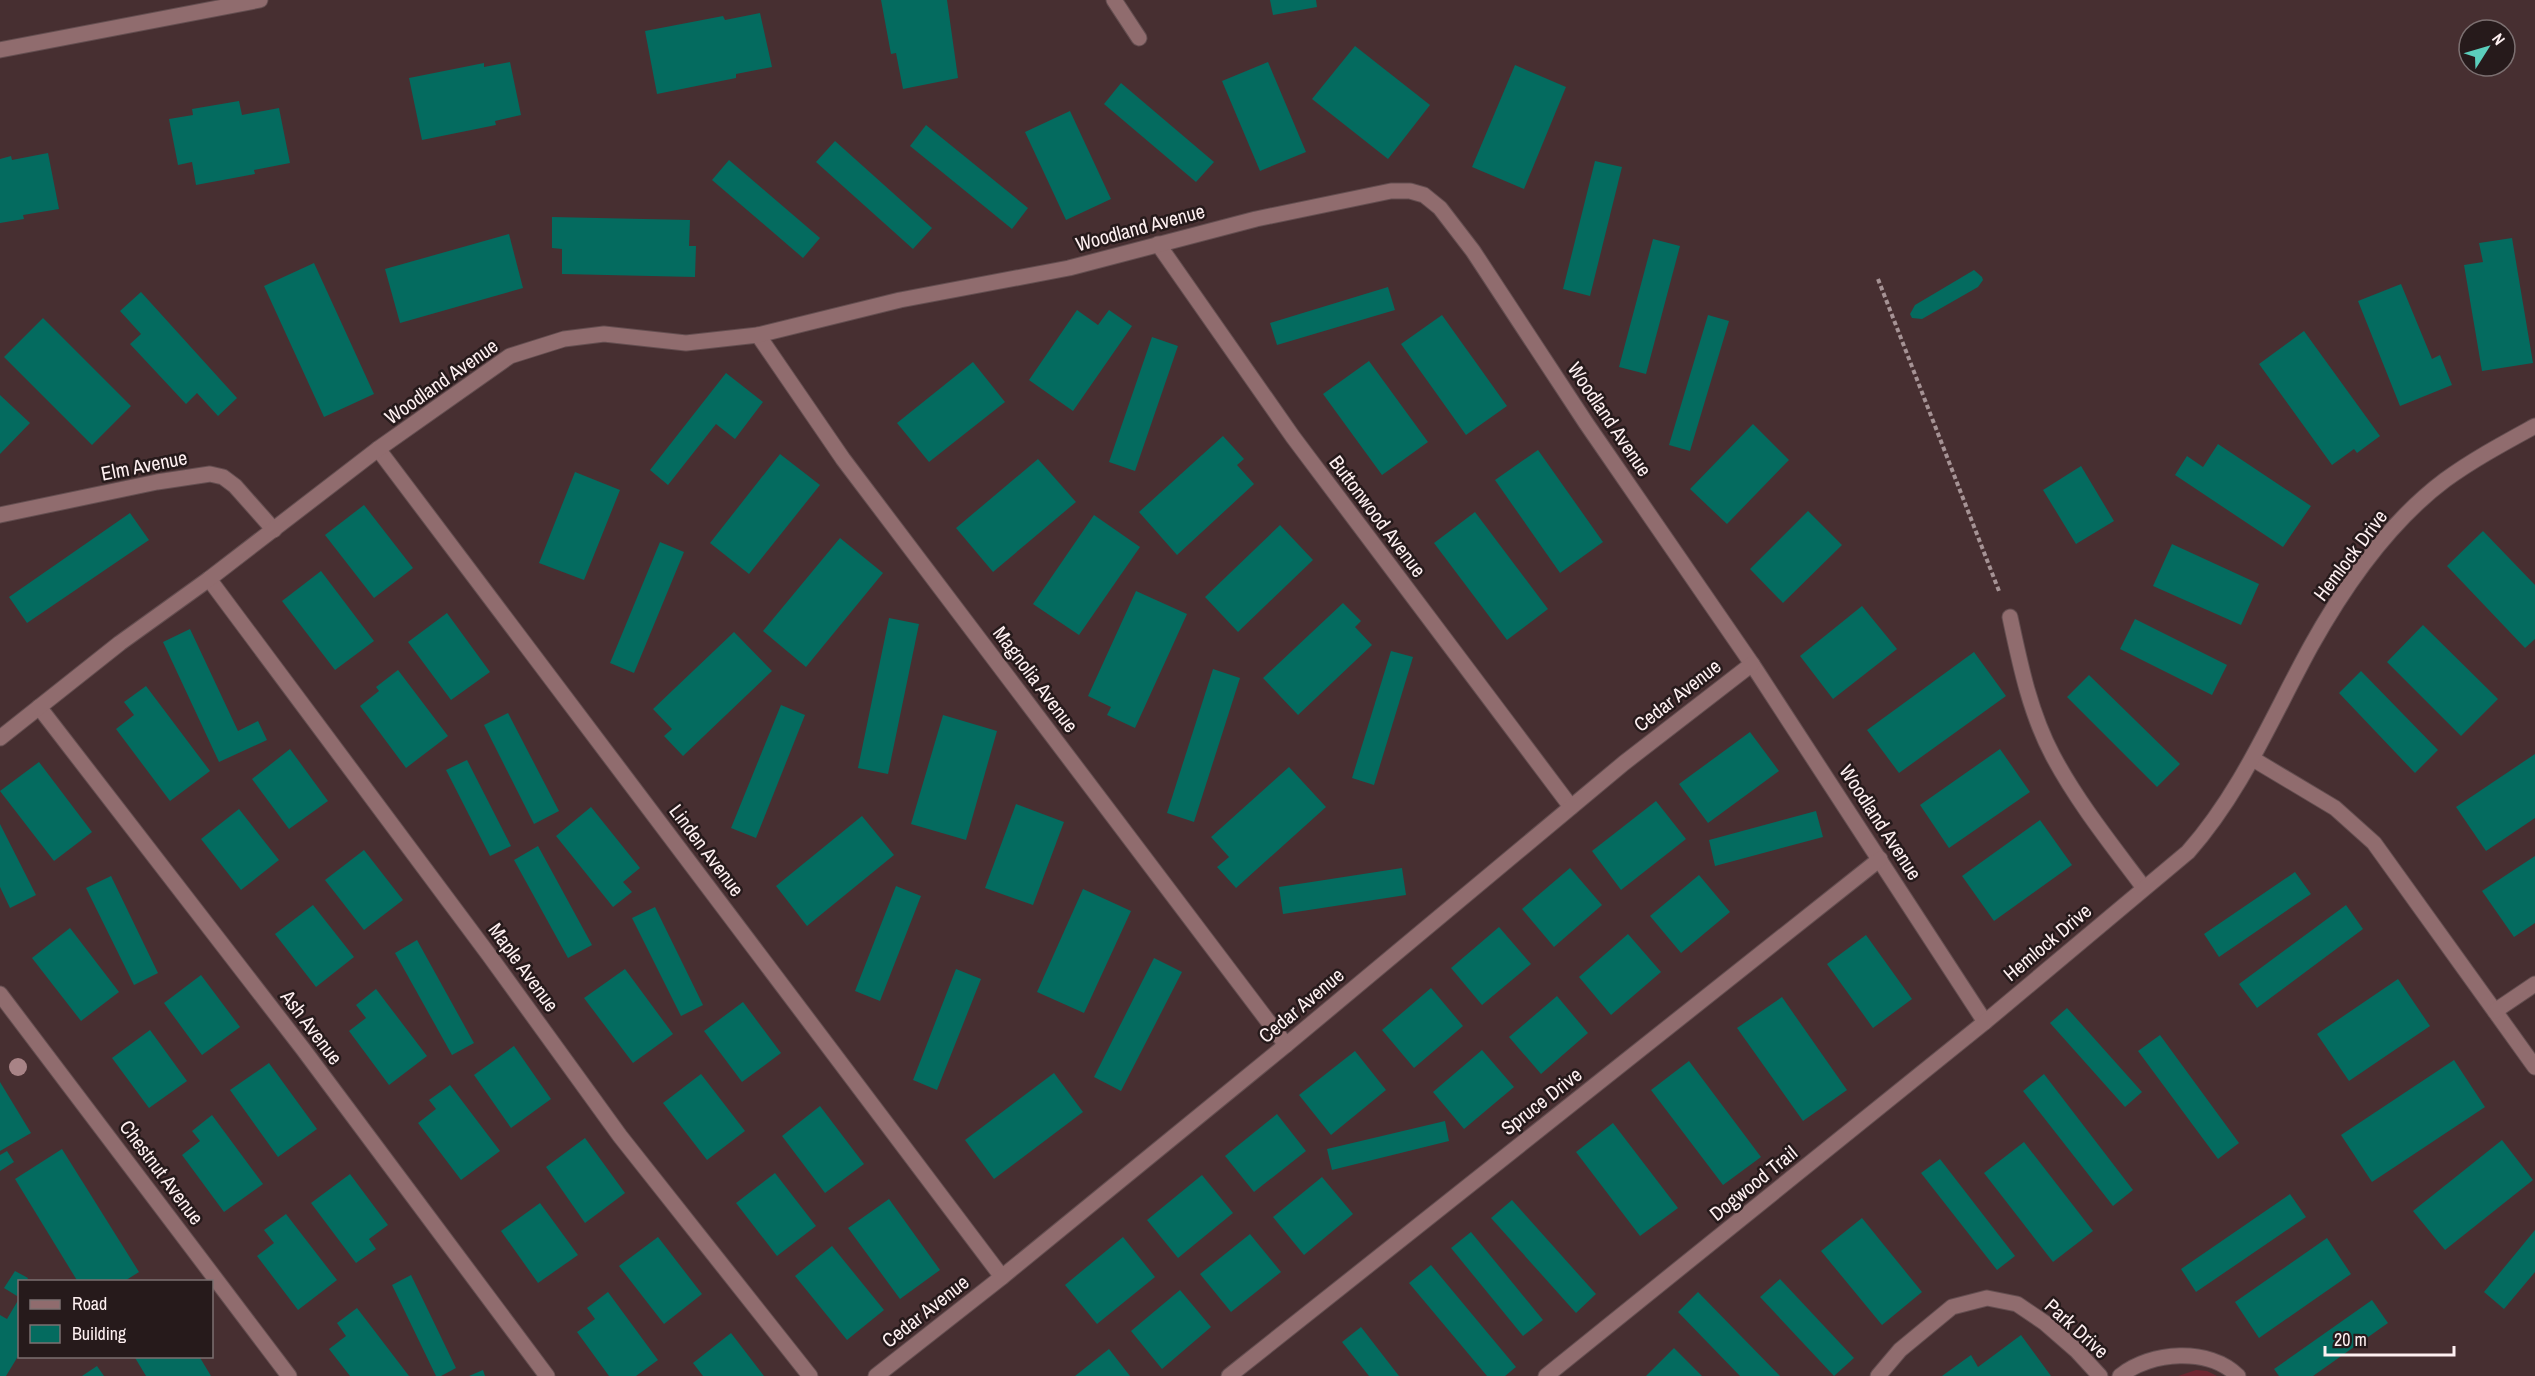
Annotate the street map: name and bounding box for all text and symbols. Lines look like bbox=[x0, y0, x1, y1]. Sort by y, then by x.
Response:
north arrow bbox=[2457, 18, 2517, 78]
text: N bbox=[2487, 29, 2511, 49]
street label: Woodland Avenue bbox=[1072, 197, 1208, 257]
street label: Woodland Avenue bbox=[379, 332, 503, 430]
street label: Woodland Avenue bbox=[1562, 357, 1658, 481]
street label: Elm Avenue bbox=[99, 443, 189, 487]
street label: Buttonwood Avenue bbox=[1323, 450, 1433, 582]
street label: Hemlock Drive bbox=[2307, 504, 2393, 606]
street label: Magnolia Avenue bbox=[987, 620, 1085, 738]
street label: Cedar Avenue bbox=[1628, 652, 1726, 738]
street label: Woodland Avenue bbox=[1834, 759, 1928, 885]
street label: Linden Avenue bbox=[663, 798, 751, 902]
street label: Hemlock Drive bbox=[1997, 897, 2097, 987]
street label: Maple Avenue bbox=[483, 917, 565, 1017]
street label: Cedar Avenue bbox=[1253, 961, 1349, 1049]
street label: Ash Avenue bbox=[274, 983, 349, 1070]
street label: Spruce Drive bbox=[1495, 1061, 1587, 1141]
street label: Chestnut Avenue bbox=[114, 1114, 210, 1230]
street label: Dogwood Trail bbox=[1703, 1139, 1803, 1227]
street label: Cedar Avenue bbox=[876, 1268, 974, 1354]
legend bbox=[18, 1280, 213, 1358]
text: Road bbox=[72, 1291, 107, 1316]
street label: Park Drive bbox=[2039, 1292, 2115, 1364]
scale bar bbox=[2325, 1319, 2454, 1357]
text: Building bbox=[72, 1321, 127, 1346]
text: 20 m bbox=[2334, 1327, 2367, 1352]

